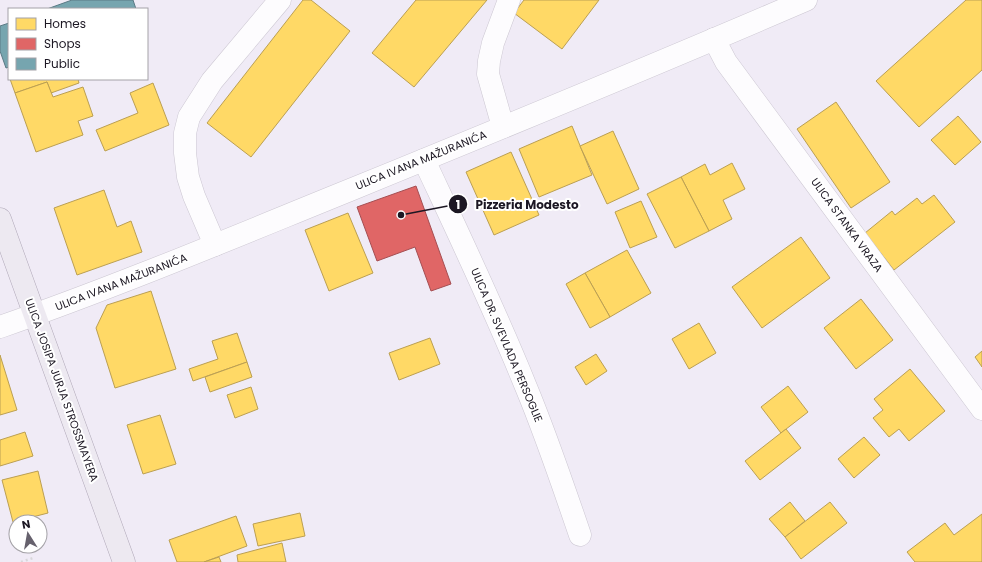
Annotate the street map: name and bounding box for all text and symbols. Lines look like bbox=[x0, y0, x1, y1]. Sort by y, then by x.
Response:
legend bbox=[8, 8, 148, 80]
text: Homes bbox=[44, 15, 86, 32]
text: Shops bbox=[44, 35, 81, 52]
text: Public bbox=[44, 55, 80, 72]
street label: ULICA IVANA MAŽURANIĆA bbox=[353, 126, 489, 194]
street label: ULICA STANKA VRAZA bbox=[807, 175, 887, 276]
callout: Pizzeria Modesto bbox=[448, 192, 587, 216]
text: 1 bbox=[456, 196, 460, 213]
text: Pizzeria Modesto bbox=[475, 196, 579, 213]
street label: ULICA IVANA MAŽURANIĆA bbox=[53, 249, 190, 315]
street label: ULICA DR. SVEVLADA PERSOGLIE bbox=[467, 265, 547, 425]
street label: ULICA JOSIPA JURJA STROSSMAYERA bbox=[21, 296, 103, 484]
north arrow bbox=[8, 514, 48, 554]
text: N bbox=[21, 516, 32, 533]

